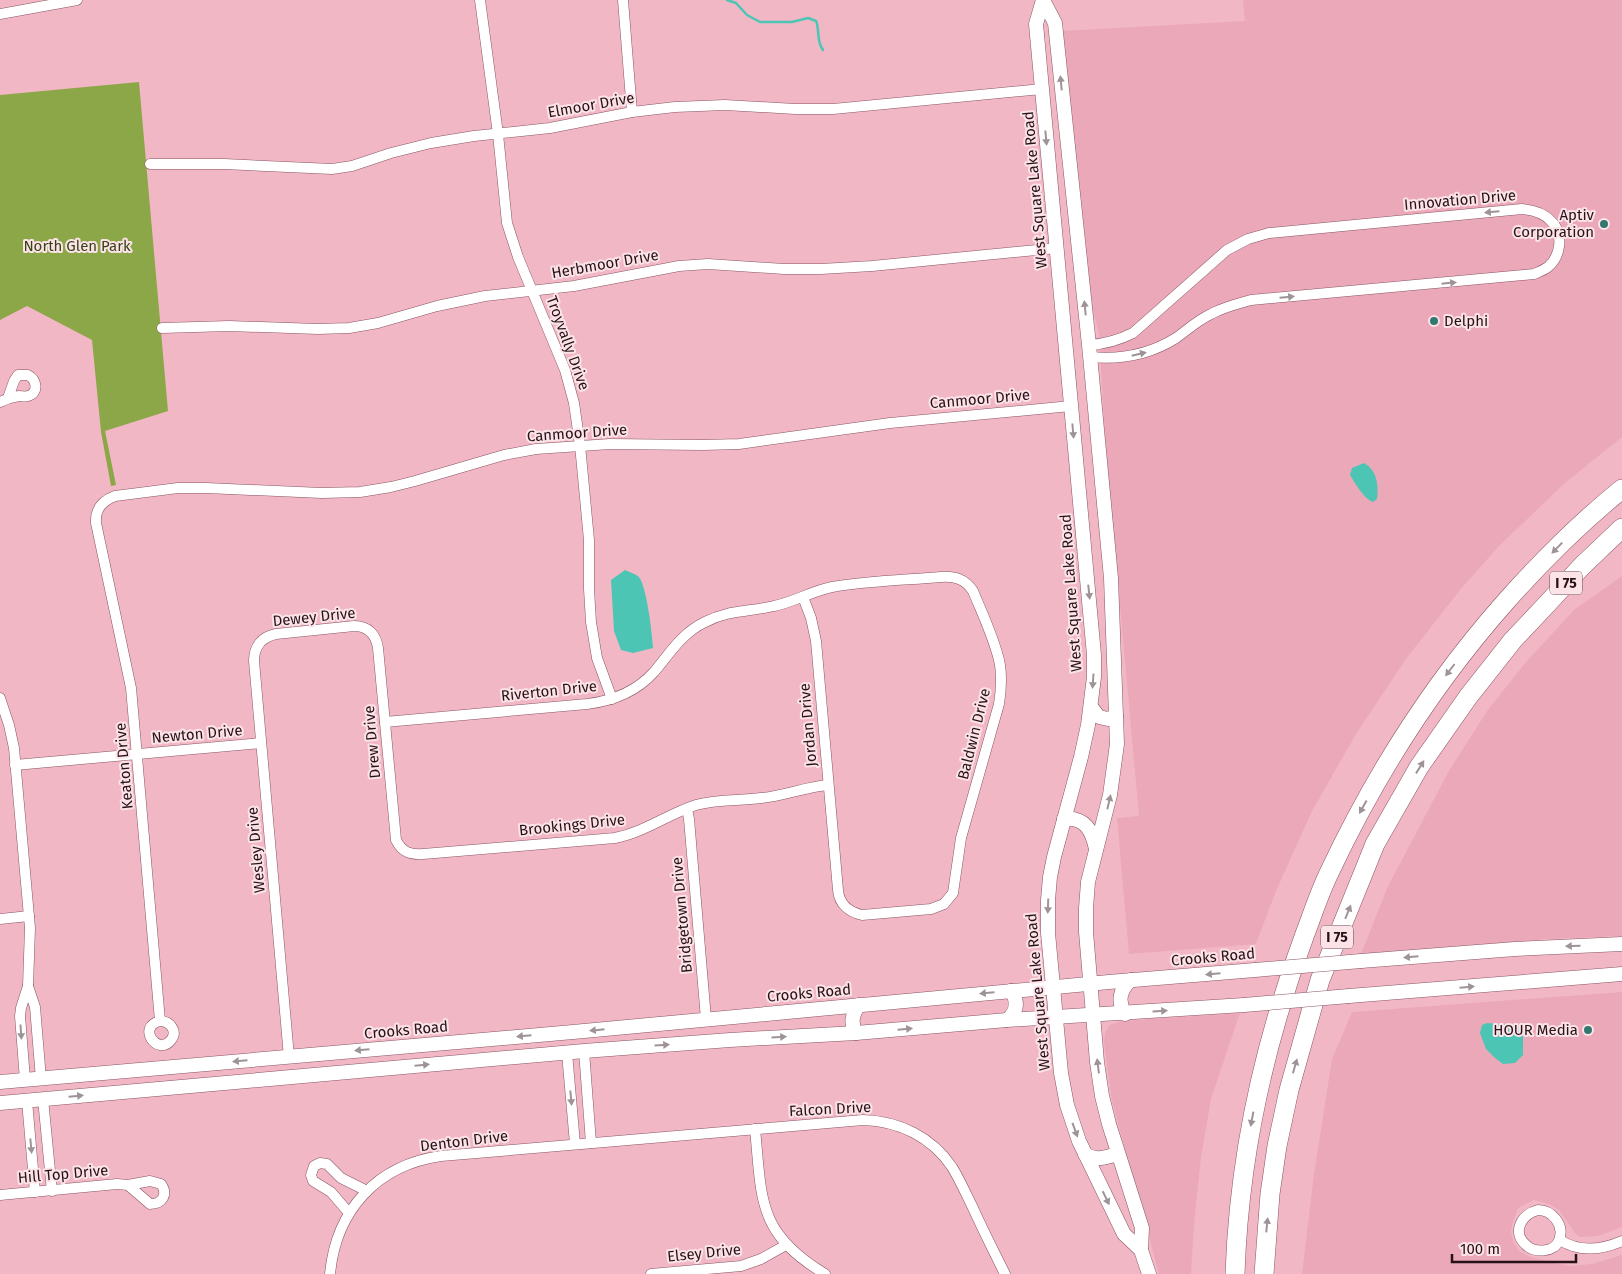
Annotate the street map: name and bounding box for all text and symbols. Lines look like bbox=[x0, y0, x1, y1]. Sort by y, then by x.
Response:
one-way arrow bbox=[1057, 74, 1065, 90]
street label: Elmoor Drive bbox=[546, 89, 636, 121]
street label: West Square Lake Road bbox=[1019, 110, 1051, 270]
one-way arrow bbox=[1042, 130, 1050, 146]
street label: Innovation Drive bbox=[1403, 186, 1517, 214]
place label: Aptiv Corporation bbox=[1513, 206, 1595, 241]
one-way arrow bbox=[1484, 208, 1500, 216]
marker: Aptiv Corporation bbox=[1598, 218, 1610, 230]
park label: North Glen Park bbox=[23, 237, 131, 255]
street label: Herbmoor Drive bbox=[550, 246, 660, 282]
one-way arrow bbox=[1442, 278, 1458, 286]
street label: Troyvally Drive bbox=[543, 293, 593, 393]
one-way arrow bbox=[1280, 293, 1296, 301]
one-way arrow bbox=[1081, 300, 1089, 316]
place label: Delphi bbox=[1444, 312, 1488, 330]
marker: Delphi bbox=[1428, 315, 1440, 327]
one-way arrow bbox=[1131, 350, 1146, 358]
street label: Canmoor Drive bbox=[929, 386, 1031, 412]
street label: Canmoor Drive bbox=[526, 421, 628, 445]
one-way arrow bbox=[1070, 423, 1078, 439]
street label: West Square Lake Road bbox=[1057, 514, 1085, 672]
one-way arrow bbox=[1551, 541, 1563, 553]
road number: I 75 bbox=[1550, 572, 1582, 594]
one-way arrow bbox=[1085, 585, 1093, 601]
street label: Dewey Drive bbox=[272, 604, 356, 630]
one-way arrow bbox=[1444, 663, 1455, 676]
one-way arrow bbox=[1089, 673, 1097, 689]
street label: Riverton Drive bbox=[500, 677, 598, 705]
street label: Jordan Drive bbox=[795, 682, 821, 768]
street label: Baldwin Drive bbox=[954, 687, 994, 781]
street label: Drew Drive bbox=[360, 705, 384, 779]
street label: Newton Drive bbox=[151, 721, 243, 747]
street label: Keaton Drive bbox=[111, 722, 137, 810]
one-way arrow bbox=[1415, 760, 1424, 773]
one-way arrow bbox=[1105, 794, 1113, 810]
one-way arrow bbox=[1359, 800, 1367, 814]
street label: Wesley Drive bbox=[243, 806, 269, 894]
street label: Brookings Drive bbox=[518, 810, 626, 840]
street label: Bridgetown Drive bbox=[668, 856, 696, 974]
one-way arrow bbox=[1043, 898, 1051, 914]
one-way arrow bbox=[1344, 905, 1352, 919]
street label: West Square Lake Road bbox=[1022, 912, 1054, 1072]
road number: I 75 bbox=[1321, 926, 1353, 949]
one-way arrow bbox=[1565, 943, 1581, 951]
street label: Crooks Road bbox=[1170, 944, 1256, 970]
one-way arrow bbox=[1403, 954, 1419, 962]
one-way arrow bbox=[1205, 970, 1221, 978]
street label: Crooks Road bbox=[766, 980, 852, 1006]
one-way arrow bbox=[1460, 982, 1476, 990]
one-way arrow bbox=[978, 990, 994, 998]
one-way arrow bbox=[1152, 1007, 1168, 1015]
street label: Crooks Road bbox=[363, 1017, 449, 1043]
place label: HOUR Media bbox=[1493, 1021, 1578, 1039]
marker: HOUR Media bbox=[1582, 1024, 1594, 1036]
one-way arrow bbox=[17, 1025, 25, 1041]
one-way arrow bbox=[897, 1025, 913, 1033]
one-way arrow bbox=[589, 1026, 605, 1034]
one-way arrow bbox=[516, 1032, 532, 1040]
one-way arrow bbox=[771, 1033, 787, 1041]
one-way arrow bbox=[654, 1041, 670, 1049]
one-way arrow bbox=[354, 1046, 370, 1054]
one-way arrow bbox=[232, 1057, 248, 1065]
one-way arrow bbox=[1094, 1058, 1102, 1074]
one-way arrow bbox=[1292, 1058, 1300, 1073]
one-way arrow bbox=[414, 1061, 430, 1069]
one-way arrow bbox=[567, 1091, 575, 1107]
one-way arrow bbox=[68, 1092, 84, 1100]
street label: Falcon Drive bbox=[788, 1098, 872, 1120]
one-way arrow bbox=[1248, 1111, 1256, 1127]
one-way arrow bbox=[1071, 1123, 1079, 1138]
street label: Denton Drive bbox=[419, 1127, 509, 1155]
one-way arrow bbox=[28, 1139, 36, 1155]
street label: Hill Top Drive bbox=[17, 1161, 109, 1187]
one-way arrow bbox=[1102, 1190, 1110, 1205]
one-way arrow bbox=[1263, 1217, 1271, 1233]
scale bar bbox=[1452, 1232, 1576, 1264]
street label: Elsey Drive bbox=[666, 1240, 742, 1266]
text: 100 m bbox=[1460, 1240, 1500, 1258]

